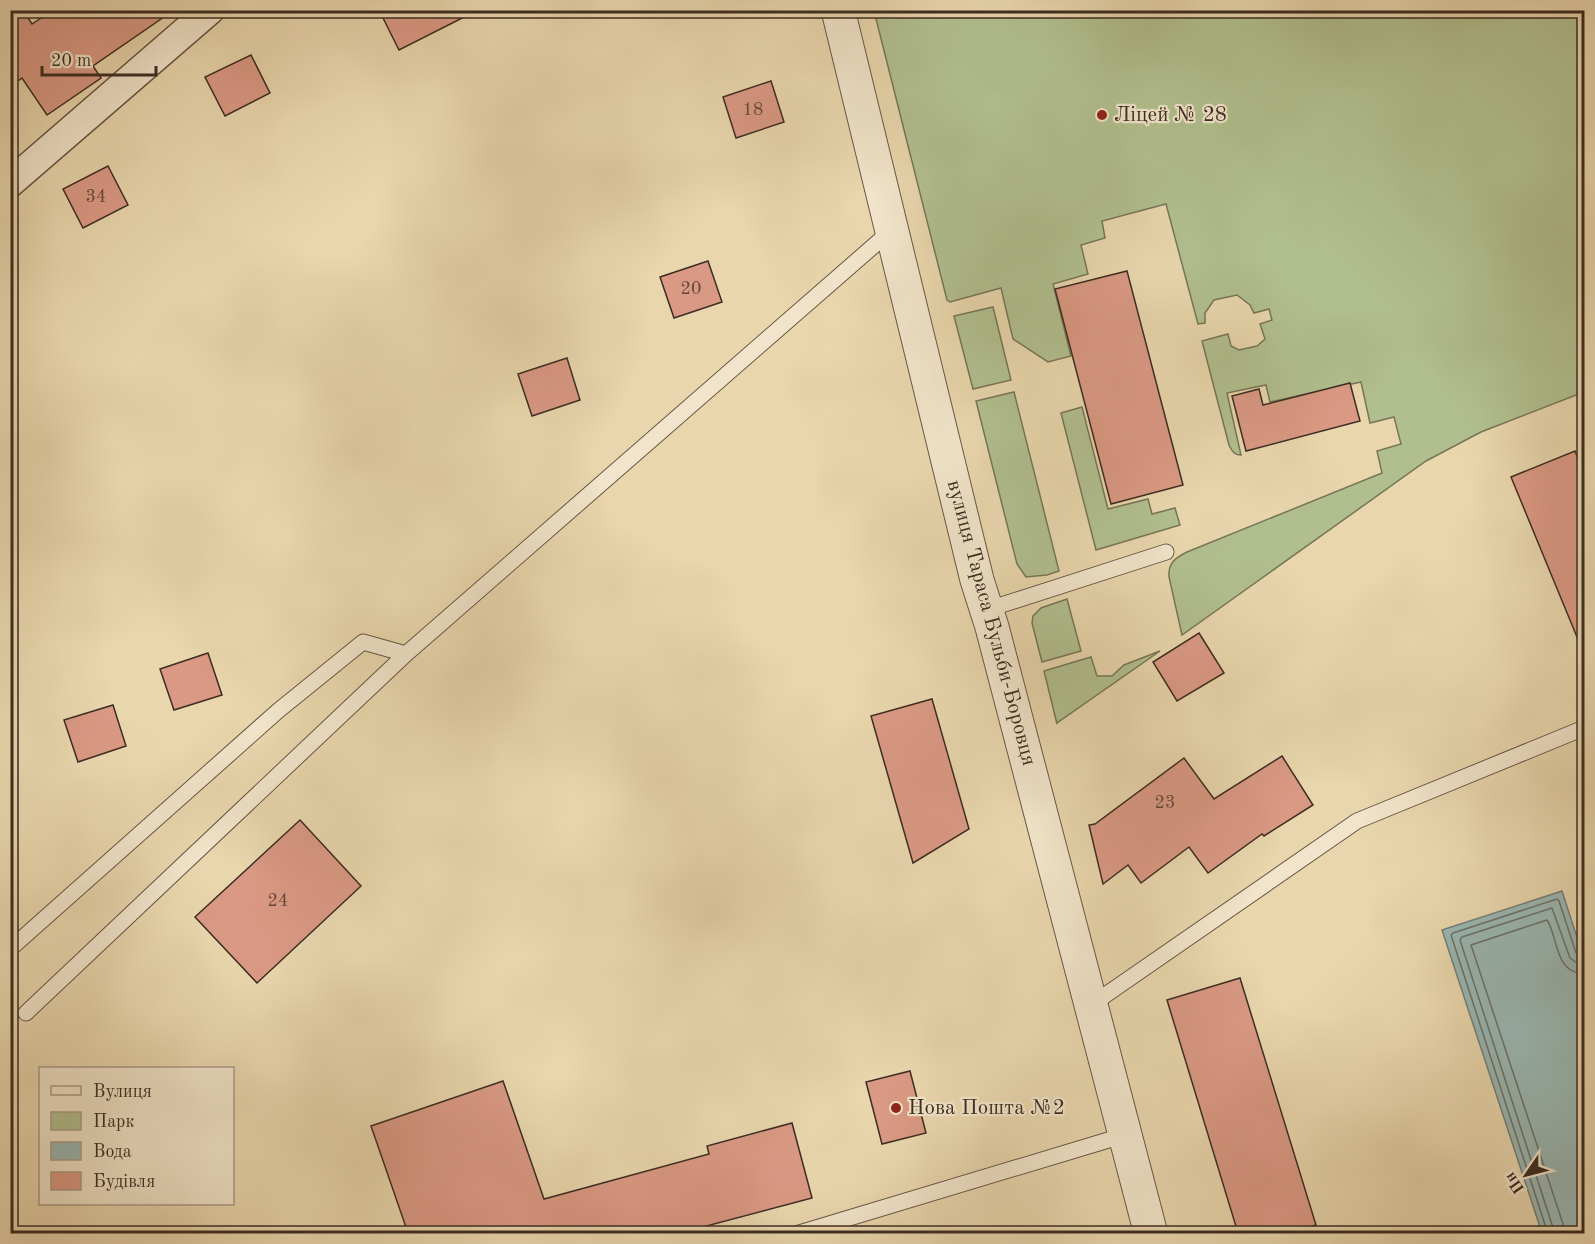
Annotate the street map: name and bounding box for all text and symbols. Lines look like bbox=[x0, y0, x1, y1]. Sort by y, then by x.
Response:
scale bar bbox=[42, 39, 156, 77]
text: 20 m bbox=[51, 52, 91, 70]
house number: 18 bbox=[743, 101, 763, 119]
place label: Ліцей № 28 bbox=[1114, 105, 1227, 126]
marker: Ліцей № 28 bbox=[1095, 108, 1109, 122]
house number: 34 bbox=[86, 188, 106, 206]
house number: 20 bbox=[681, 280, 701, 298]
street label: вулиця Тараса Бульби-Боровця bbox=[943, 478, 1039, 768]
house number: 23 bbox=[1155, 794, 1175, 812]
house number: 24 bbox=[268, 892, 288, 910]
legend bbox=[39, 1067, 234, 1205]
text: Вулиця bbox=[93, 1083, 152, 1101]
place label: Нова Пошта №2 bbox=[908, 1098, 1065, 1119]
marker: Нова Пошта №2 bbox=[889, 1101, 903, 1115]
text: Парк bbox=[93, 1113, 134, 1131]
text: Вода bbox=[93, 1143, 132, 1161]
north arrow bbox=[1496, 1145, 1556, 1205]
text: Пн bbox=[1502, 1169, 1528, 1196]
text: Будівля bbox=[93, 1173, 155, 1191]

